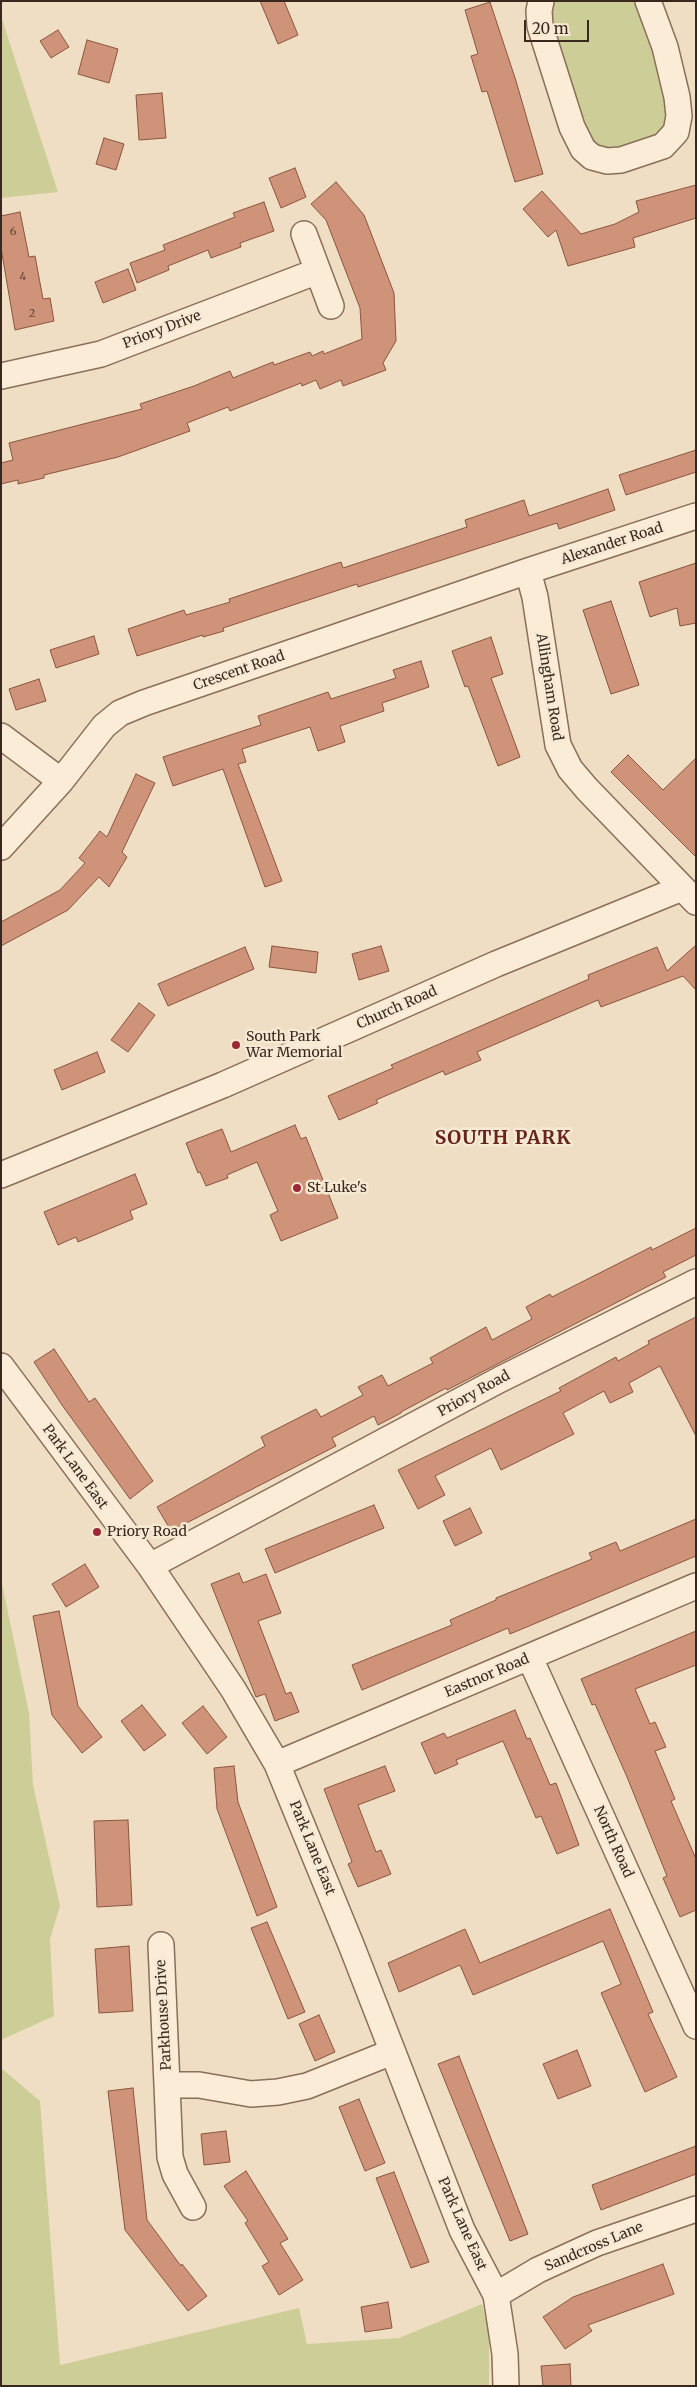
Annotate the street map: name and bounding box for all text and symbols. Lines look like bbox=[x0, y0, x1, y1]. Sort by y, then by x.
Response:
scale bar bbox=[527, 10, 592, 42]
text: 20 m bbox=[532, 19, 569, 38]
house number: 6 bbox=[10, 225, 16, 239]
house number: 4 bbox=[20, 270, 26, 284]
house number: 2 bbox=[29, 307, 35, 321]
street label: Priory Drive bbox=[121, 307, 203, 353]
street label: Alexander Road bbox=[559, 520, 665, 568]
street label: Allingham Road bbox=[532, 632, 566, 742]
street label: Crescent Road bbox=[191, 648, 287, 694]
street label: Church Road bbox=[354, 983, 440, 1033]
place label: South Park War Memorial bbox=[246, 1029, 342, 1062]
marker: South Park War Memorial bbox=[230, 1039, 242, 1051]
district label: SOUTH PARK bbox=[433, 1128, 573, 1150]
place label: St Luke's bbox=[307, 1180, 367, 1196]
marker: St Luke's bbox=[291, 1182, 303, 1194]
street label: Priory Road bbox=[435, 1367, 513, 1421]
street label: Park Lane East bbox=[39, 1422, 111, 1512]
place label: Priory Road bbox=[107, 1524, 187, 1540]
marker: Priory Road bbox=[91, 1526, 103, 1538]
street label: Eastnor Road bbox=[442, 1651, 532, 1701]
street label: Park Lane East bbox=[285, 1798, 339, 1898]
street label: North Road bbox=[590, 1803, 636, 1881]
street label: Parkhouse Drive bbox=[153, 1959, 175, 2071]
street label: Park Lane East bbox=[434, 2175, 490, 2273]
street label: Sandcross Lane bbox=[542, 2219, 646, 2275]

